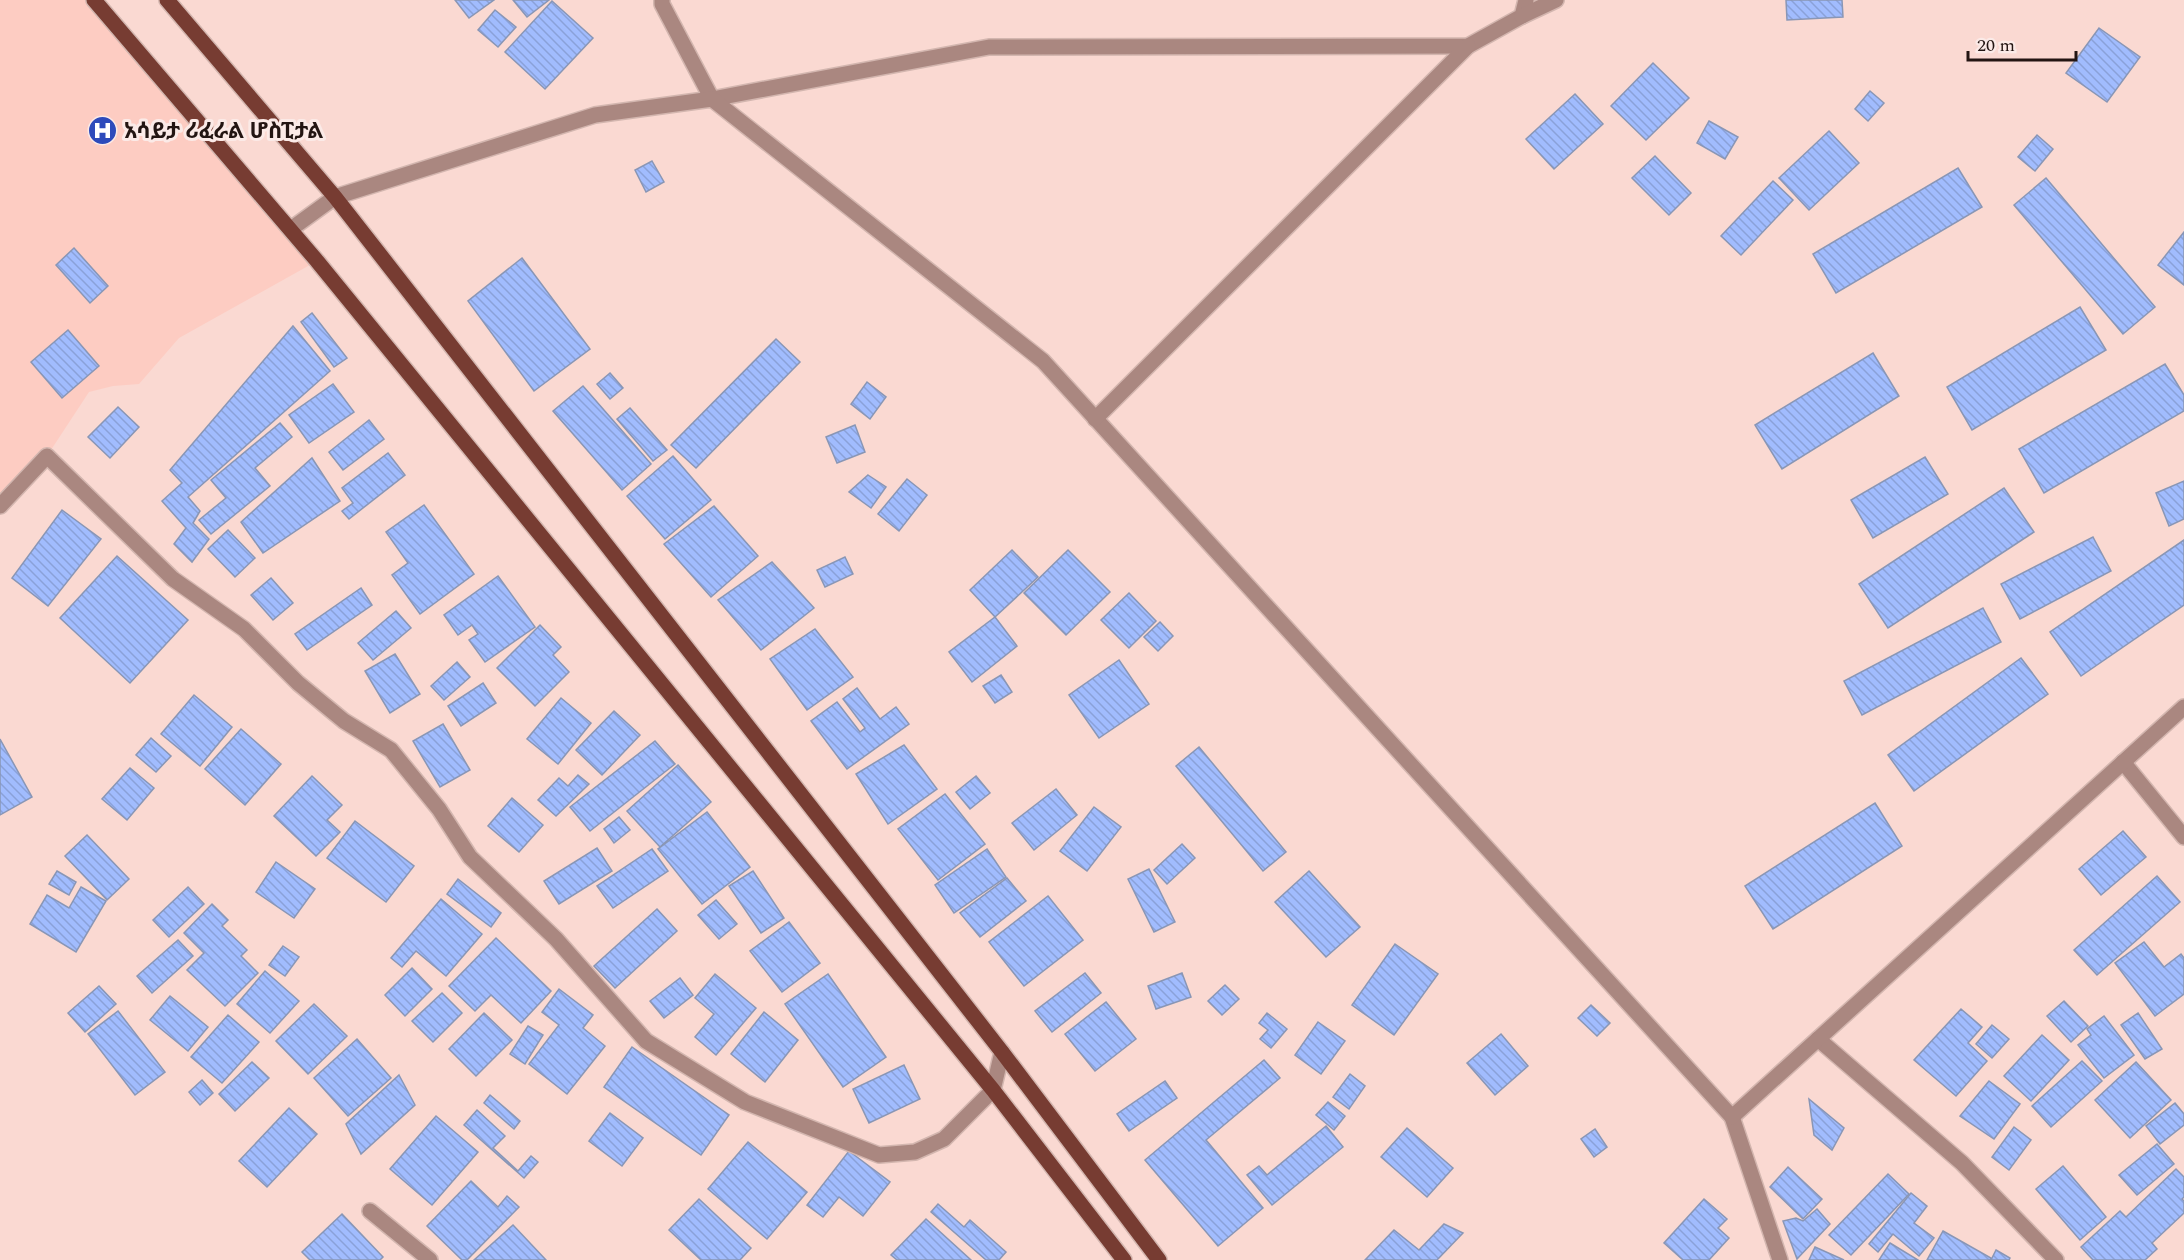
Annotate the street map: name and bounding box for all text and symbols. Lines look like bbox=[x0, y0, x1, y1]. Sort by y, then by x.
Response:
scale bar bbox=[1968, 24, 2076, 62]
text: 20 m bbox=[1977, 32, 2015, 59]
hospital icon: አሳይታ ሪፈራል ሆስፒታል bbox=[87, 114, 119, 146]
place label: አሳይታ ሪፈራል ሆስፒታል bbox=[124, 115, 323, 148]

